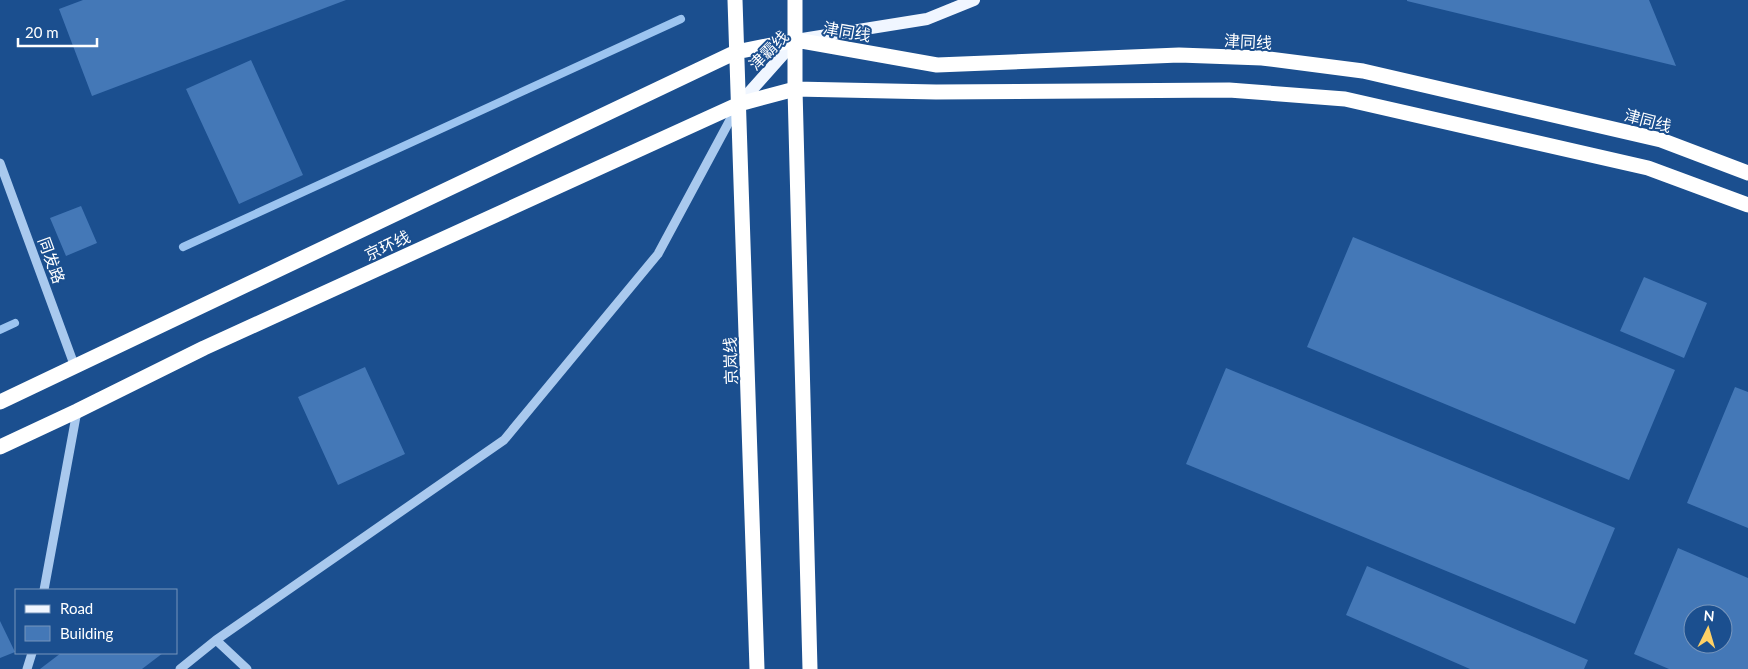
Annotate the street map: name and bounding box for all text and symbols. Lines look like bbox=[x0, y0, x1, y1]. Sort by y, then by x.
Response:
scale bar bbox=[18, 15, 96, 47]
street label: 津同线 bbox=[822, 17, 872, 45]
text: 20 m bbox=[25, 23, 59, 41]
street label: 津霸线 bbox=[744, 26, 792, 74]
street label: 津同线 bbox=[1224, 30, 1272, 52]
street label: 津同线 bbox=[1622, 105, 1674, 135]
street label: 京环线 bbox=[361, 226, 413, 264]
street label: 同发路 bbox=[35, 234, 69, 286]
street label: 京岚线 bbox=[720, 337, 740, 385]
legend bbox=[15, 589, 178, 654]
text: Road bbox=[60, 599, 93, 617]
north arrow bbox=[1683, 604, 1733, 654]
text: N bbox=[1703, 607, 1715, 624]
text: Building bbox=[60, 624, 113, 642]

